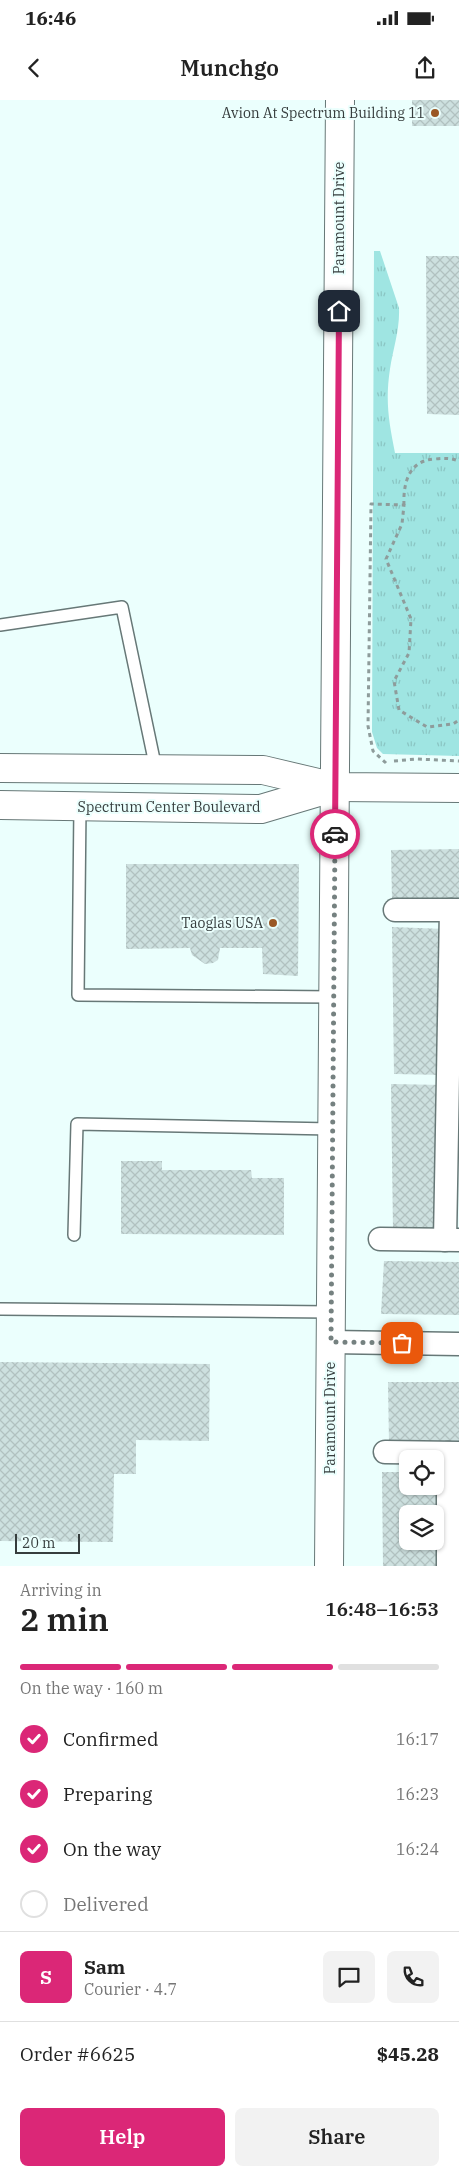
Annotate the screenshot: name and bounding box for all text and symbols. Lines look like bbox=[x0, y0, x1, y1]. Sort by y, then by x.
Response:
text: 16:46 bbox=[25, 6, 76, 30]
text: Munchgo bbox=[180, 53, 279, 82]
icon: back bbox=[20, 54, 48, 82]
icon: share bbox=[411, 54, 439, 82]
place label: Avion At Spectrum Building 11 bbox=[222, 104, 425, 122]
marker: Avion At Spectrum Building 11 bbox=[429, 107, 441, 119]
street label: Paramount Drive bbox=[330, 162, 348, 274]
pin bbox=[318, 290, 360, 332]
icon: home bbox=[325, 297, 353, 325]
street label: Spectrum Center Boulevard bbox=[78, 798, 261, 816]
courier bbox=[310, 809, 360, 859]
icon: car bbox=[321, 820, 349, 848]
place label: Taoglas USA bbox=[181, 914, 263, 932]
marker: Taoglas USA bbox=[267, 917, 279, 929]
pin bbox=[381, 1322, 423, 1364]
icon: bag bbox=[388, 1329, 416, 1357]
street label: Paramount Drive bbox=[321, 1362, 339, 1474]
map controls bbox=[399, 1450, 444, 1550]
button: locate bbox=[399, 1450, 444, 1495]
button: layers bbox=[399, 1505, 444, 1550]
scale bar bbox=[15, 1531, 80, 1554]
text: 20 m bbox=[22, 1534, 55, 1552]
text: Arriving in bbox=[20, 1580, 102, 1600]
text: 16:48–16:53 bbox=[325, 1597, 439, 1621]
text: 2 min bbox=[20, 1598, 109, 1640]
text: On the way · 160 m bbox=[20, 1678, 163, 1698]
icon: check bbox=[20, 1725, 48, 1753]
text: Confirmed bbox=[63, 1727, 158, 1751]
text: 16:17 bbox=[396, 1729, 439, 1749]
icon: check bbox=[20, 1780, 48, 1808]
text: Preparing bbox=[63, 1782, 152, 1806]
text: 16:23 bbox=[396, 1784, 439, 1804]
icon: check bbox=[20, 1835, 48, 1863]
text: On the way bbox=[63, 1837, 161, 1861]
text: 16:24 bbox=[396, 1839, 439, 1859]
text: Delivered bbox=[63, 1892, 149, 1916]
button: chat bbox=[323, 1951, 375, 2003]
button: phone bbox=[387, 1951, 439, 2003]
text: Sam bbox=[84, 1955, 125, 1979]
text: S bbox=[40, 1965, 52, 1989]
text: Courier · 4.7 bbox=[84, 1979, 177, 1999]
text: Order #6625 bbox=[20, 2042, 135, 2066]
text: $45.28 bbox=[377, 2042, 439, 2066]
button: Help bbox=[20, 2108, 225, 2166]
button: Share bbox=[235, 2108, 439, 2166]

